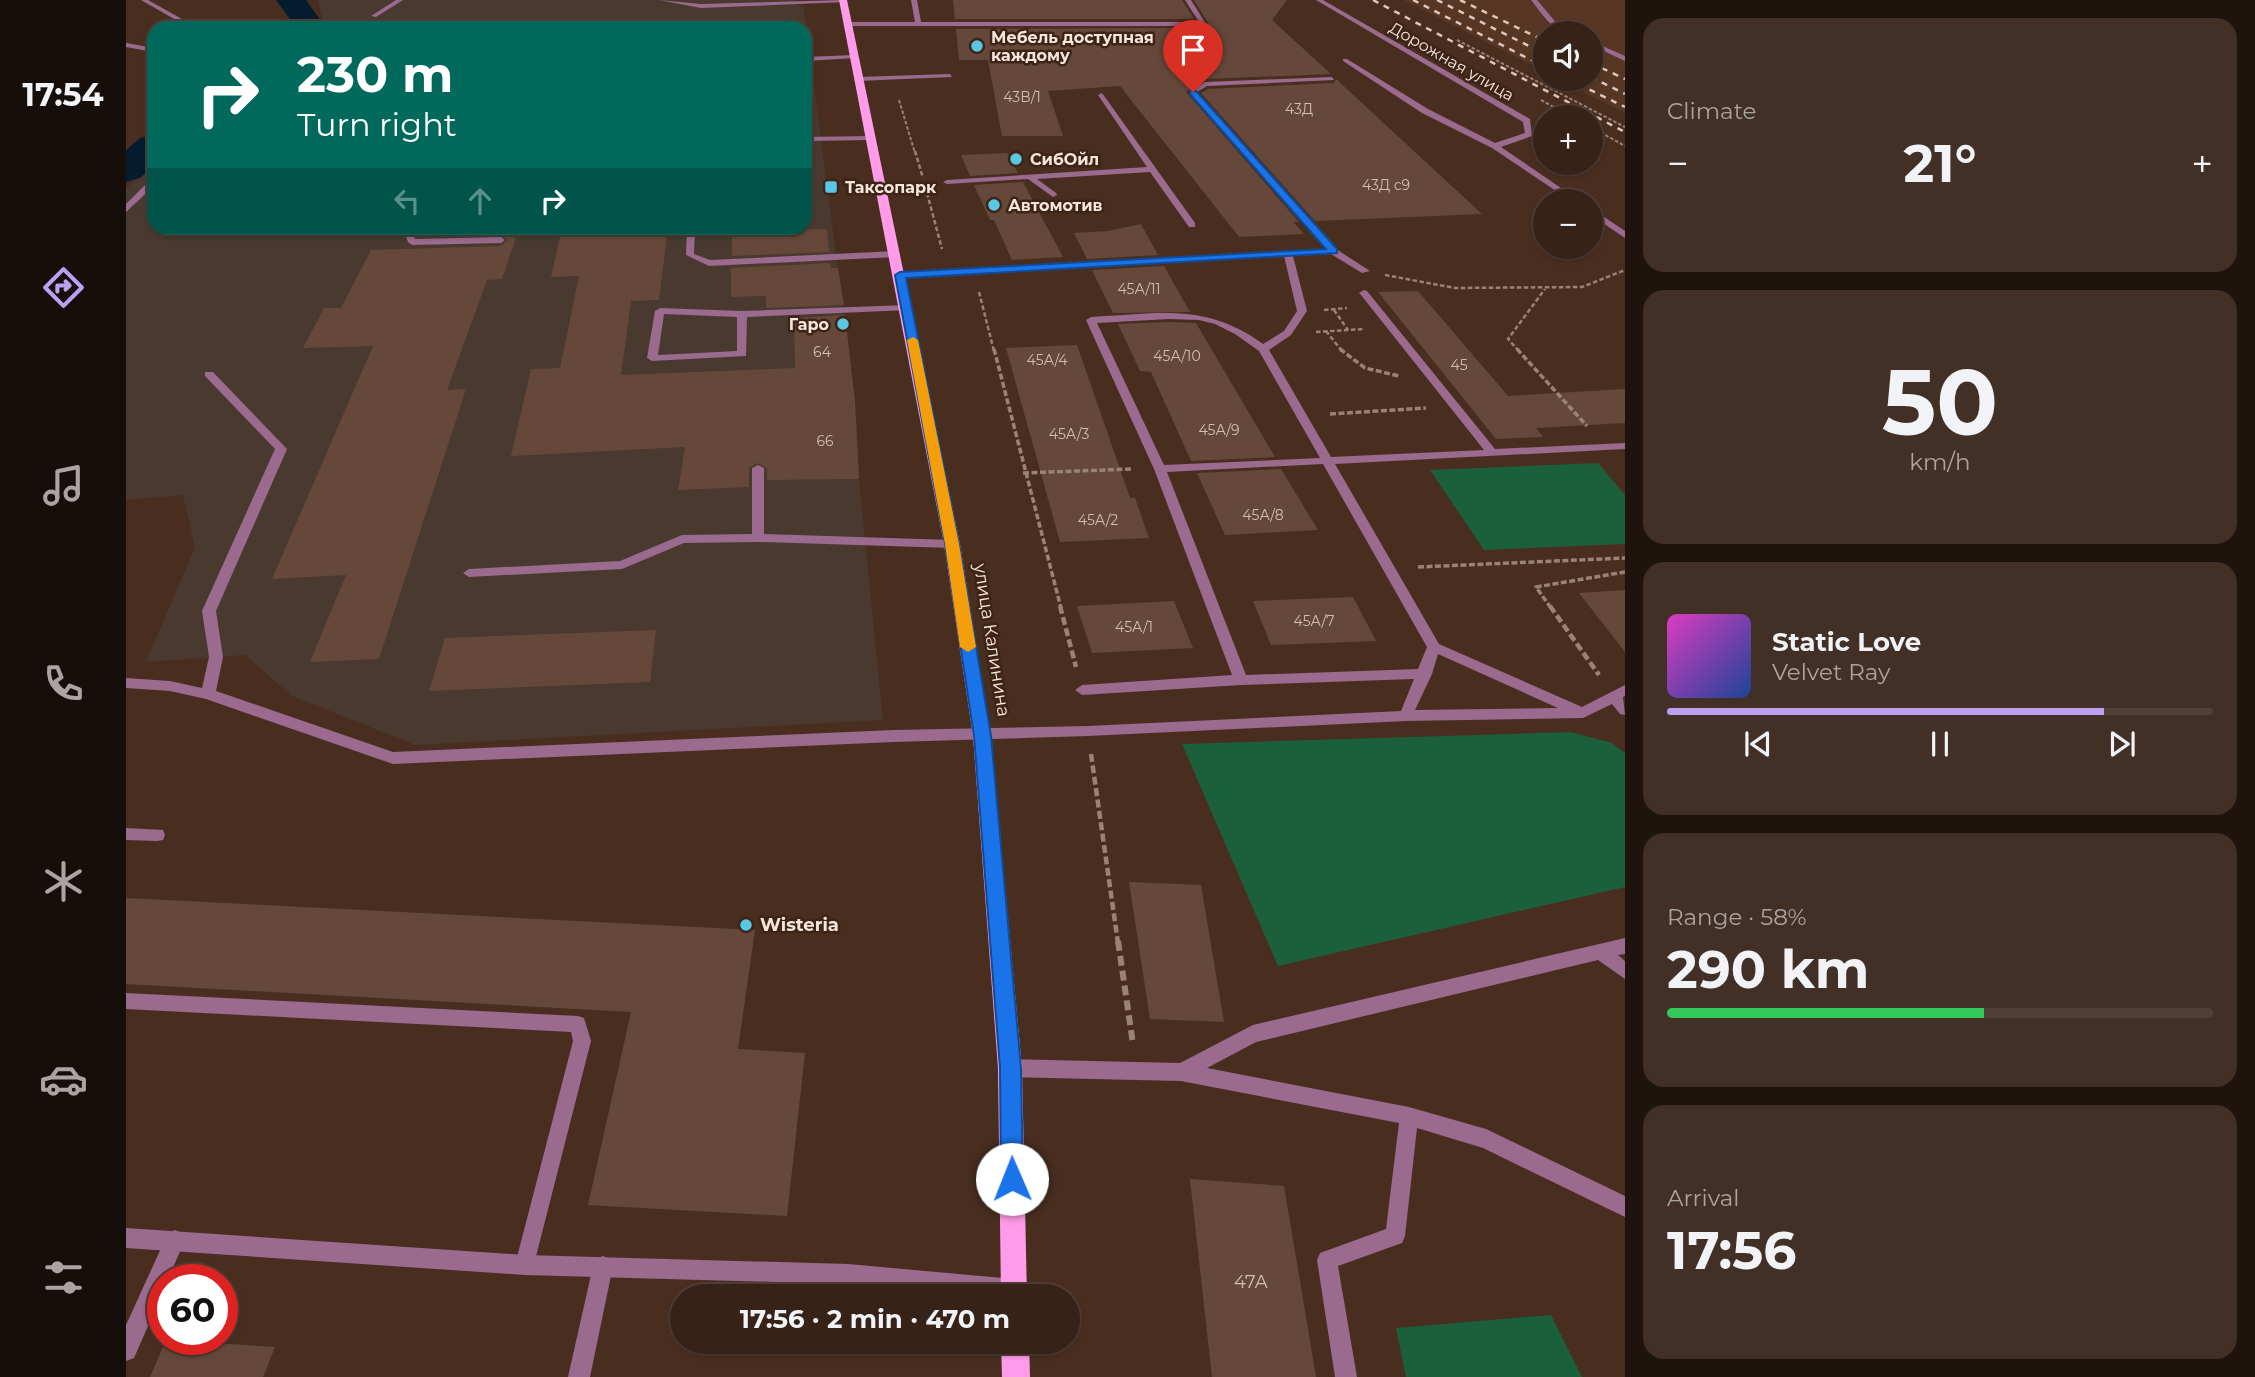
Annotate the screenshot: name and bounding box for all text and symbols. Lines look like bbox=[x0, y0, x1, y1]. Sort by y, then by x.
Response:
street label: Дорожная улица bbox=[1386, 18, 1517, 105]
pin bbox=[1163, 20, 1223, 92]
map controls bbox=[1533, 21, 1603, 259]
button: sound bbox=[1533, 21, 1603, 91]
place label: Мебель доступная каждому bbox=[991, 28, 1154, 65]
icon: arrive bbox=[1174, 31, 1212, 69]
marker: Мебель доступная каждому bbox=[969, 38, 985, 54]
text: 230 m bbox=[297, 45, 453, 104]
icon: right bbox=[182, 49, 273, 140]
text: 17:54 bbox=[22, 75, 104, 114]
house number: 43В/1 bbox=[1003, 88, 1041, 106]
text: Climate bbox=[1667, 97, 1756, 125]
house number: 43Д bbox=[1285, 100, 1313, 118]
text: Turn right bbox=[297, 105, 457, 144]
button: + bbox=[1533, 105, 1603, 175]
text: 21° bbox=[1904, 132, 1976, 195]
text: − bbox=[1667, 140, 1689, 187]
text: + bbox=[2191, 140, 2213, 187]
place label: СибОйл bbox=[1030, 150, 1099, 169]
marker: СибОйл bbox=[1008, 151, 1024, 167]
house number: 43Д с9 bbox=[1362, 176, 1410, 194]
place label: Таксопарк bbox=[845, 178, 937, 197]
marker: Таксопарк bbox=[823, 179, 839, 195]
icon: left bbox=[388, 182, 426, 220]
icon: ahead bbox=[461, 182, 499, 220]
icon: right bbox=[534, 182, 572, 220]
button: − bbox=[1533, 189, 1603, 259]
place label: Автомотив bbox=[1008, 196, 1103, 215]
marker: Автомотив bbox=[986, 197, 1002, 213]
icon: directions bbox=[39, 263, 88, 312]
house number: 45А/11 bbox=[1117, 280, 1161, 298]
place label: Гаро bbox=[789, 315, 829, 334]
marker: Гаро bbox=[835, 316, 851, 332]
house number: 64 bbox=[813, 343, 832, 361]
house number: 45А/10 bbox=[1153, 347, 1201, 365]
text: 50 bbox=[1882, 347, 1998, 458]
house number: 45А/4 bbox=[1027, 351, 1068, 369]
house number: 45 bbox=[1450, 356, 1468, 374]
house number: 45А/9 bbox=[1198, 421, 1240, 439]
house number: 45А/3 bbox=[1049, 425, 1089, 443]
house number: 66 bbox=[816, 432, 834, 450]
text: km/h bbox=[1909, 448, 1971, 476]
icon: music bbox=[39, 461, 88, 510]
house number: 45А/8 bbox=[1242, 506, 1284, 524]
house number: 45А/2 bbox=[1078, 511, 1118, 529]
street label: улица Калинина bbox=[969, 561, 1015, 718]
house number: 45А/7 bbox=[1293, 612, 1335, 630]
house number: 45А/1 bbox=[1115, 618, 1153, 636]
text: Static Love bbox=[1772, 626, 1921, 658]
text: Velvet Ray bbox=[1772, 658, 1890, 686]
icon: phone bbox=[39, 659, 88, 708]
icon: previous bbox=[1739, 725, 1777, 763]
icon: pause bbox=[1921, 725, 1959, 763]
icon: next bbox=[2103, 725, 2141, 763]
icon: climate bbox=[39, 857, 88, 906]
text: Range · 58% bbox=[1667, 903, 1807, 931]
place label: Wisteria bbox=[760, 914, 839, 936]
marker: Wisteria bbox=[738, 917, 754, 933]
text: 290 km bbox=[1667, 938, 1869, 1001]
icon: car bbox=[39, 1055, 88, 1104]
position arrow bbox=[975, 1142, 1049, 1216]
text: Arrival bbox=[1667, 1184, 1740, 1212]
text: 17:56 bbox=[1667, 1219, 1796, 1282]
icon: filters bbox=[39, 1253, 88, 1302]
speed limit sign: 60 bbox=[147, 1264, 238, 1355]
house number: 47А bbox=[1234, 1271, 1269, 1293]
text: 17:56 · 2 min · 470 m bbox=[740, 1303, 1010, 1335]

